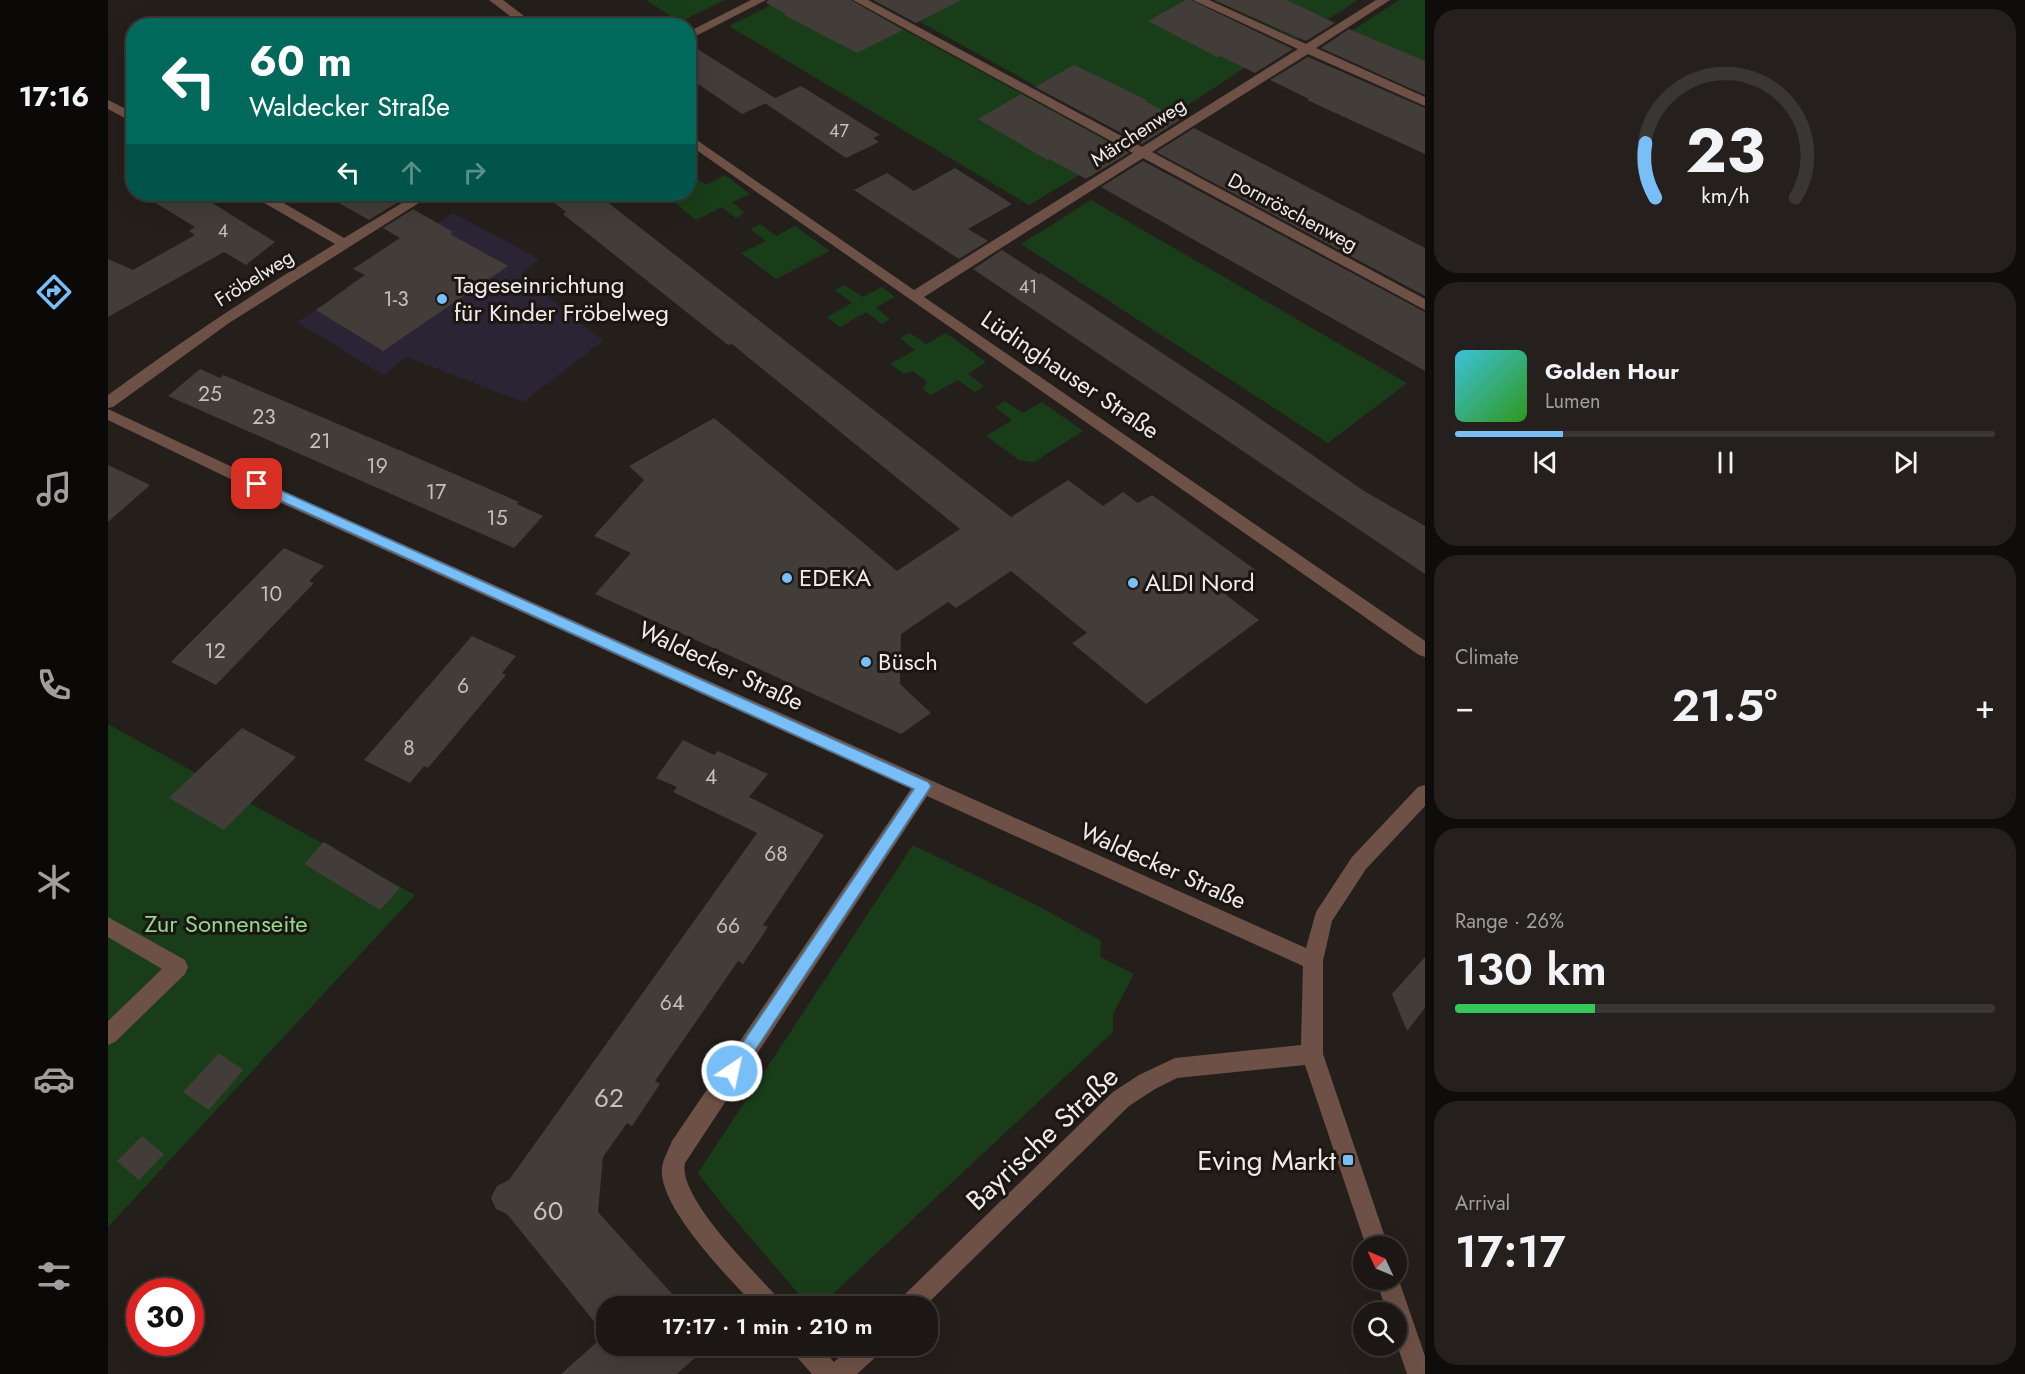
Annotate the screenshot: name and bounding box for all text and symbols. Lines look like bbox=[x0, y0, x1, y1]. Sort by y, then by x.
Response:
text: 60 m bbox=[249, 31, 352, 92]
icon: left bbox=[150, 42, 228, 120]
text: 17:16 bbox=[19, 77, 89, 116]
text: Waldecker Straße bbox=[249, 87, 450, 126]
street label: Märchenweg bbox=[1085, 91, 1192, 174]
text: 23 bbox=[1685, 105, 1765, 195]
house number: 47 bbox=[829, 118, 850, 144]
icon: left bbox=[332, 156, 365, 189]
icon: ahead bbox=[395, 156, 428, 189]
icon: right bbox=[458, 156, 491, 189]
street label: Dornröschenweg bbox=[1223, 166, 1363, 259]
text: km/h bbox=[1701, 180, 1749, 211]
house number: 4 bbox=[218, 218, 228, 244]
street label: Fröbelweg bbox=[209, 243, 299, 314]
place label: Tageseinrichtung für Kinder Fröbelweg bbox=[454, 267, 669, 330]
icon: directions bbox=[33, 271, 75, 313]
house number: 41 bbox=[1019, 274, 1037, 300]
house number: 1-3 bbox=[383, 284, 409, 314]
marker: Tageseinrichtung für Kinder Fröbelweg bbox=[435, 292, 449, 306]
street label: Lüdinghauser Straße bbox=[974, 302, 1166, 447]
text: Golden Hour bbox=[1545, 355, 1679, 387]
house number: 25 bbox=[198, 379, 222, 409]
text: Lumen bbox=[1545, 387, 1601, 416]
house number: 23 bbox=[252, 402, 276, 432]
house number: 21 bbox=[309, 426, 331, 456]
icon: previous bbox=[1529, 446, 1562, 479]
icon: pause bbox=[1709, 446, 1742, 479]
icon: next bbox=[1889, 446, 1922, 479]
house number: 19 bbox=[366, 451, 388, 481]
pin bbox=[231, 458, 282, 509]
icon: arrive bbox=[240, 467, 273, 500]
icon: music bbox=[33, 468, 75, 510]
house number: 17 bbox=[426, 477, 446, 507]
house number: 15 bbox=[486, 503, 508, 533]
place label: EDEKA bbox=[799, 560, 871, 595]
place label: ALDI Nord bbox=[1145, 565, 1255, 600]
marker: EDEKA bbox=[780, 571, 794, 585]
marker: ALDI Nord bbox=[1126, 576, 1140, 590]
house number: 10 bbox=[260, 579, 282, 609]
street label: Waldecker Straße bbox=[633, 612, 810, 719]
house number: 12 bbox=[204, 636, 226, 666]
text: Climate bbox=[1455, 643, 1519, 672]
place label: Büsch bbox=[878, 644, 938, 679]
marker: Büsch bbox=[859, 655, 873, 669]
icon: phone bbox=[33, 664, 75, 706]
house number: 6 bbox=[457, 671, 469, 701]
text: 21.5° bbox=[1672, 673, 1777, 738]
text: − bbox=[1455, 683, 1474, 730]
text: + bbox=[1975, 683, 1995, 730]
house number: 8 bbox=[403, 733, 415, 763]
house number: 4 bbox=[705, 762, 717, 792]
street label: Waldecker Straße bbox=[1075, 813, 1252, 918]
house number: 68 bbox=[764, 839, 788, 869]
icon: climate bbox=[33, 861, 75, 903]
park label: Zur Sonnenseite bbox=[144, 906, 308, 941]
text: Range · 26% bbox=[1455, 907, 1564, 936]
house number: 66 bbox=[716, 911, 740, 941]
text: 130 km bbox=[1455, 937, 1607, 1002]
house number: 64 bbox=[660, 988, 684, 1018]
position arrow bbox=[700, 1039, 764, 1103]
street label: Bayrische Straße bbox=[957, 1057, 1128, 1220]
icon: car bbox=[33, 1058, 75, 1100]
house number: 62 bbox=[594, 1079, 624, 1117]
place label: Eving Markt bbox=[1197, 1140, 1336, 1181]
marker: Eving Markt bbox=[1341, 1153, 1355, 1167]
text: Arrival bbox=[1455, 1189, 1510, 1218]
house number: 60 bbox=[533, 1192, 563, 1230]
text: 17:17 bbox=[1455, 1219, 1565, 1284]
north arrow bbox=[1353, 1236, 1407, 1290]
map controls bbox=[1353, 1236, 1407, 1356]
icon: filters bbox=[33, 1255, 75, 1297]
speed limit sign: 30 bbox=[126, 1278, 204, 1356]
button: search bbox=[1353, 1302, 1407, 1356]
text: 17:17 · 1 min · 210 m bbox=[662, 1310, 872, 1342]

